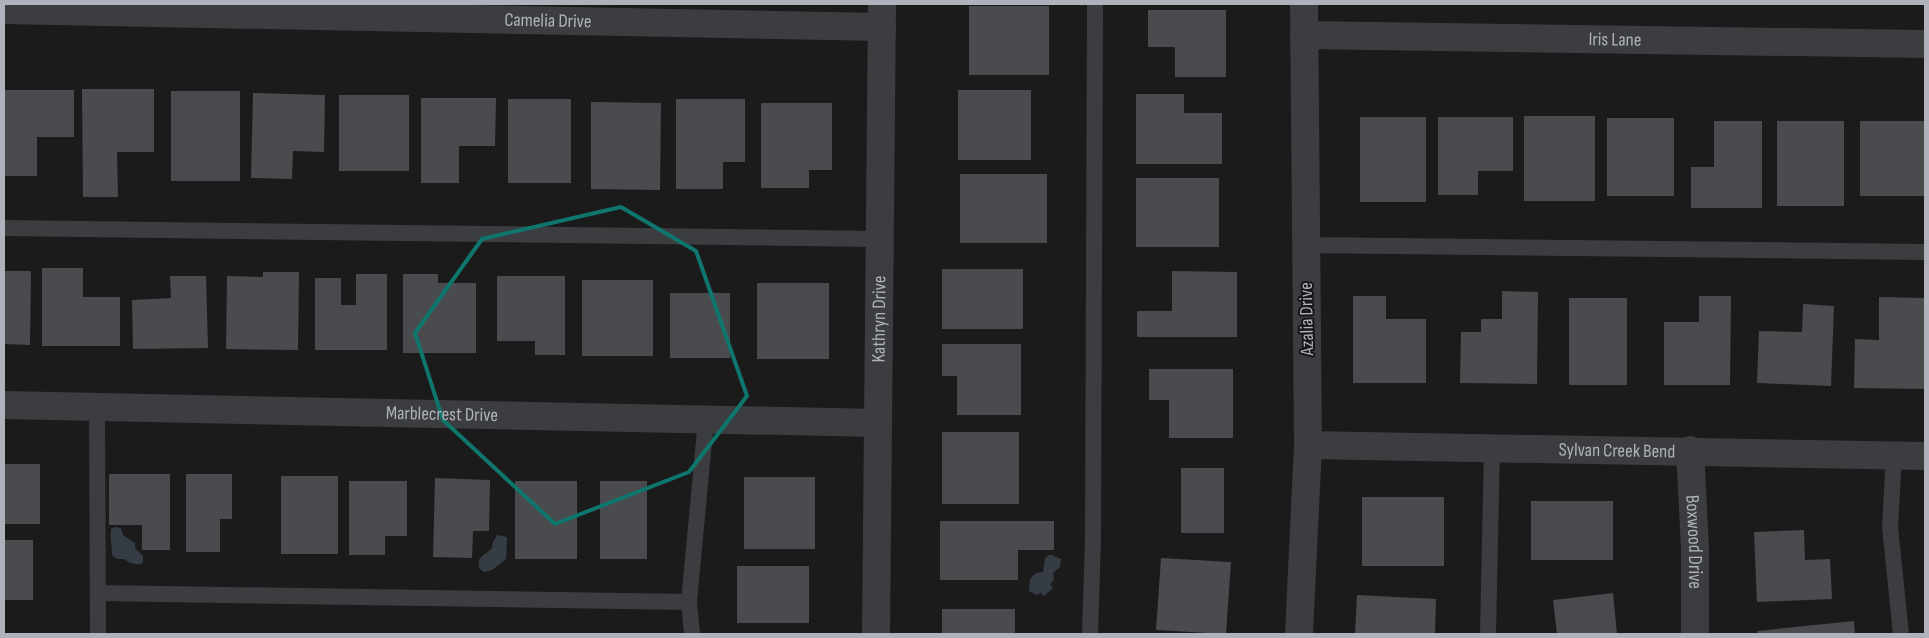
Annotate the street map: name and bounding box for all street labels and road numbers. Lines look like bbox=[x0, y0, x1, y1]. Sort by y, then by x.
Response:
street label: Camelia Drive bbox=[504, 8, 592, 33]
street label: Iris Lane bbox=[1588, 28, 1642, 51]
street label: Kathryn Drive bbox=[867, 275, 891, 363]
street label: Azalia Drive bbox=[1295, 282, 1319, 357]
street label: Marblecrest Drive bbox=[386, 401, 498, 427]
street label: Sylvan Creek Bend bbox=[1558, 438, 1675, 463]
street label: Boxwood Drive bbox=[1681, 494, 1707, 589]

